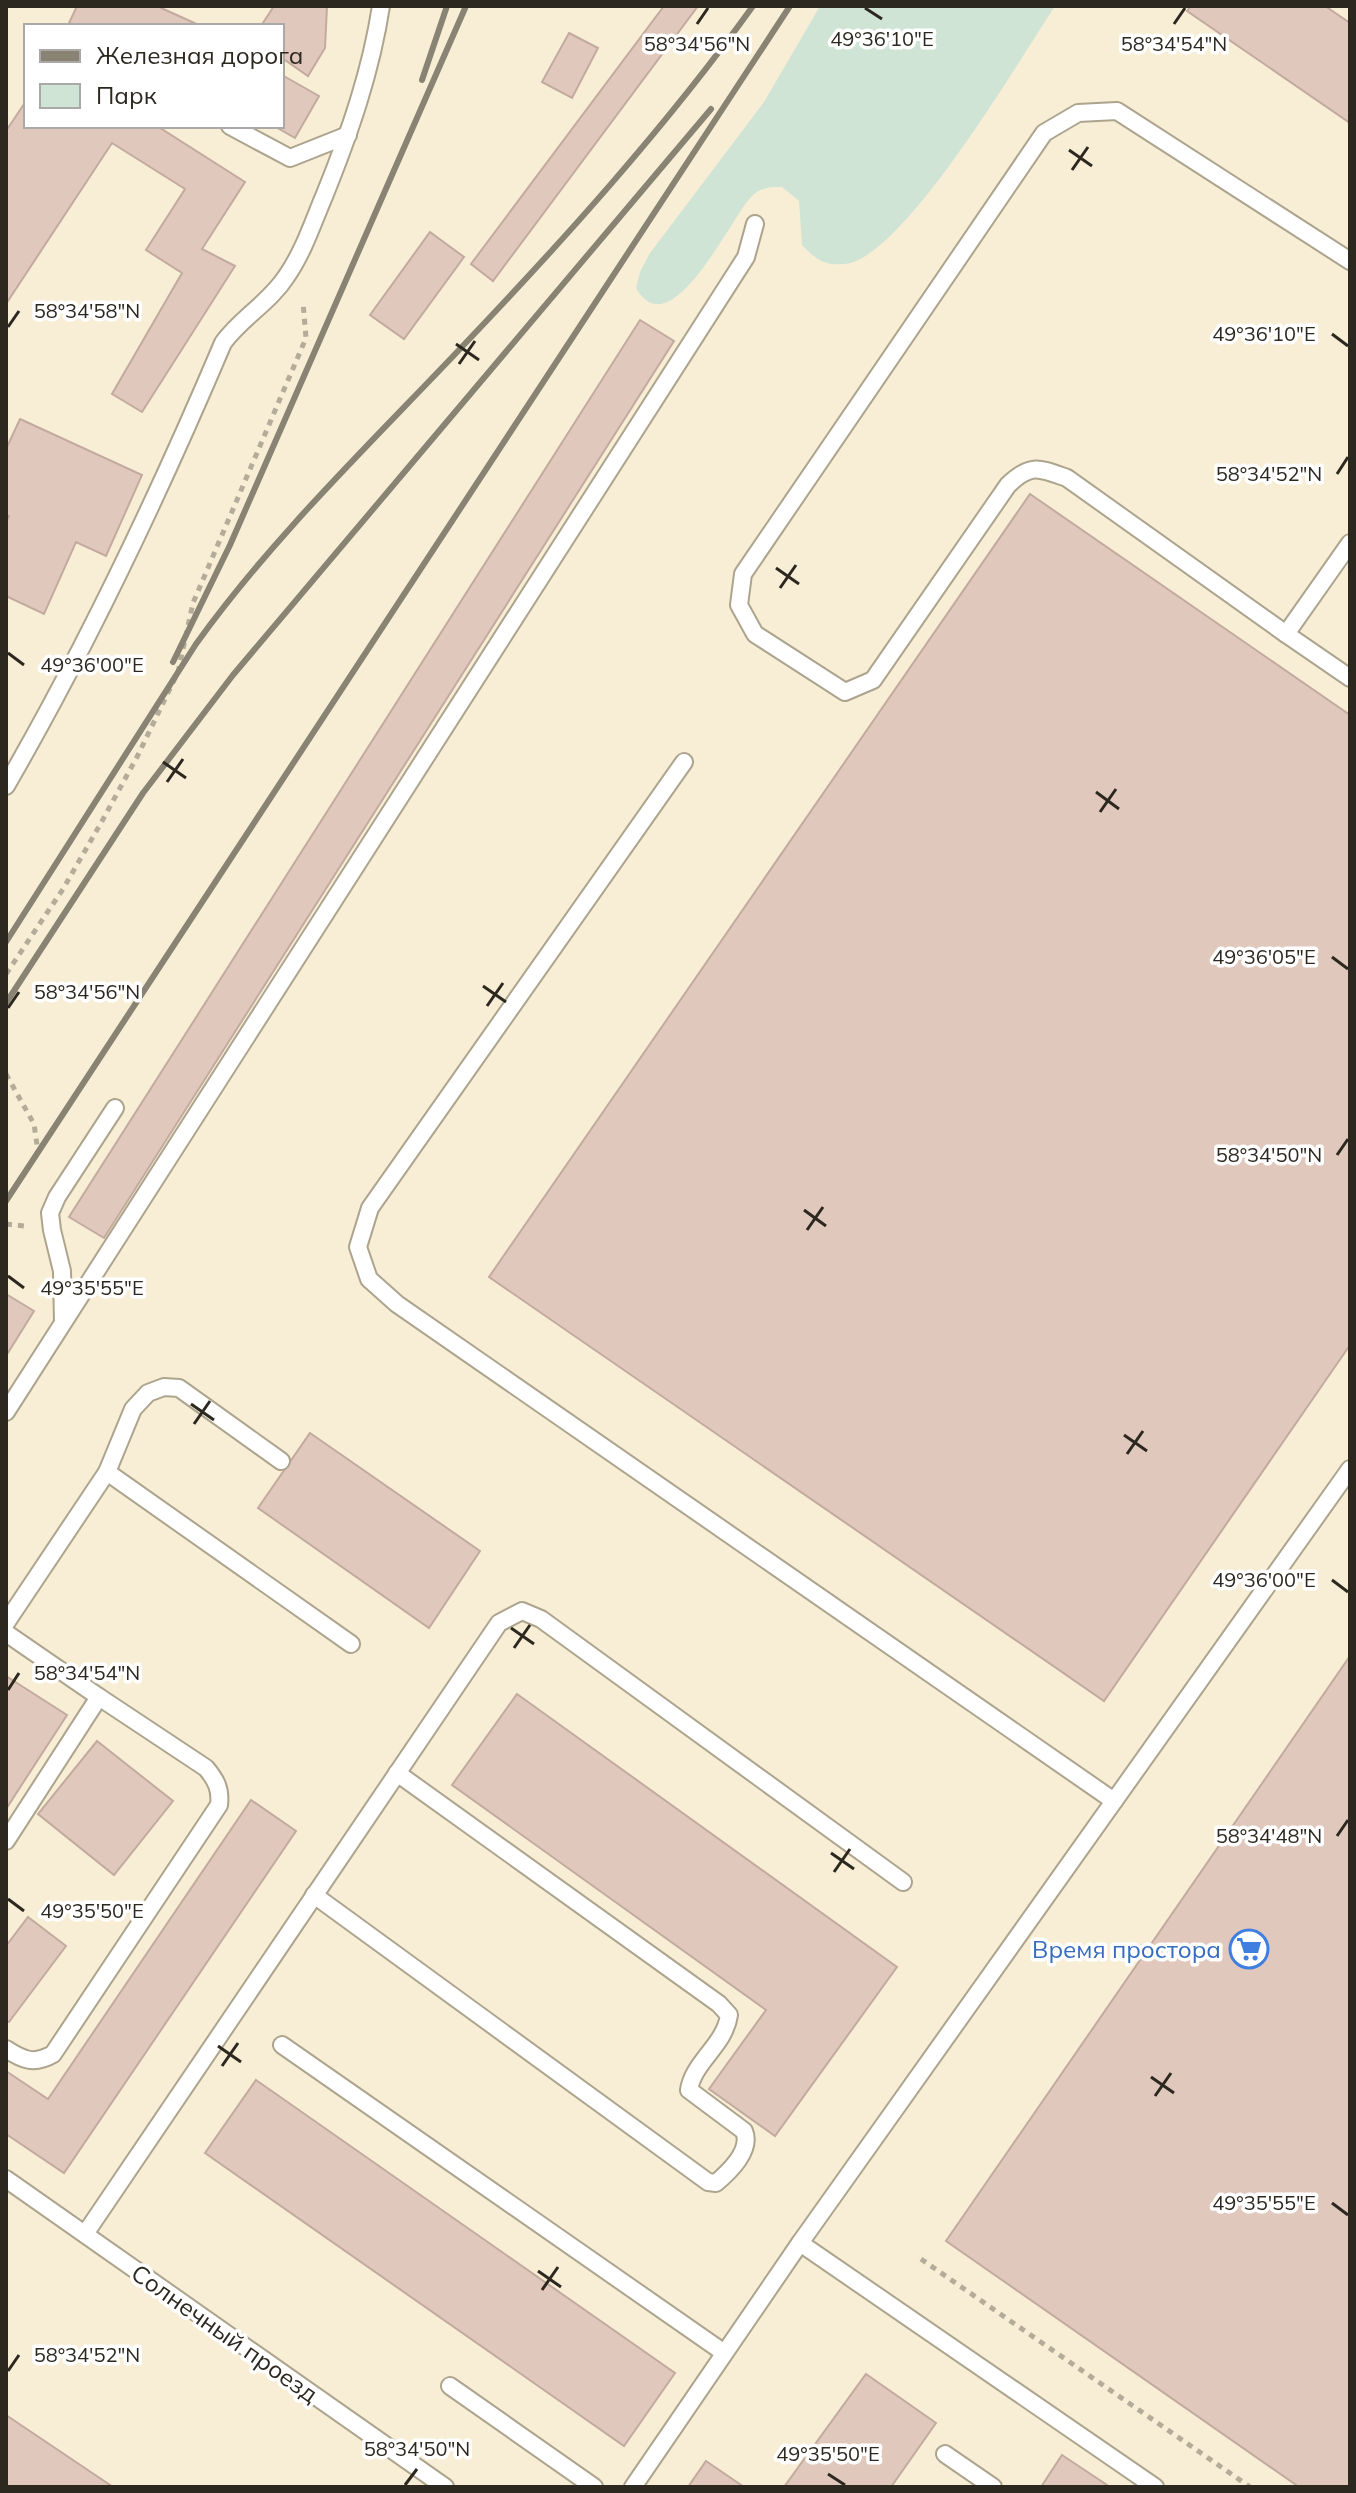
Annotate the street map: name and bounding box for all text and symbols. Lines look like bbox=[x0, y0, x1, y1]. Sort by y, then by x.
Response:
legend bbox=[24, 24, 284, 128]
text: 49°36'10"E bbox=[830, 26, 934, 51]
text: 58°34'56"N bbox=[644, 31, 750, 56]
text: 58°34'54"N bbox=[1121, 31, 1227, 56]
text: Железная дорога bbox=[96, 40, 304, 70]
text: Парк bbox=[96, 80, 157, 110]
text: 58°34'58"N bbox=[34, 298, 140, 323]
text: 49°36'10"E bbox=[1212, 321, 1316, 346]
text: 58°34'52"N bbox=[1216, 461, 1322, 486]
text: 49°36'00"E bbox=[40, 652, 144, 677]
text: 49°36'05"E bbox=[1212, 944, 1316, 969]
text: 58°34'56"N bbox=[34, 979, 140, 1004]
text: 58°34'50"N bbox=[1216, 1142, 1322, 1167]
text: 49°35'55"E bbox=[40, 1275, 144, 1300]
text: 49°36'00"E bbox=[1212, 1567, 1316, 1592]
text: 58°34'54"N bbox=[34, 1660, 140, 1685]
text: 58°34'48"N bbox=[1216, 1823, 1322, 1848]
text: 49°35'50"E bbox=[40, 1898, 144, 1923]
supermarket icon: Время простора bbox=[1228, 1928, 1270, 1970]
place label: Время простора bbox=[1032, 1934, 1221, 1964]
text: 49°35'55"E bbox=[1212, 2190, 1316, 2215]
street label: Солнечный проезд bbox=[126, 2257, 324, 2409]
text: 58°34'52"N bbox=[34, 2342, 140, 2367]
text: 58°34'50"N bbox=[364, 2436, 470, 2461]
text: 49°35'50"E bbox=[776, 2441, 880, 2466]

